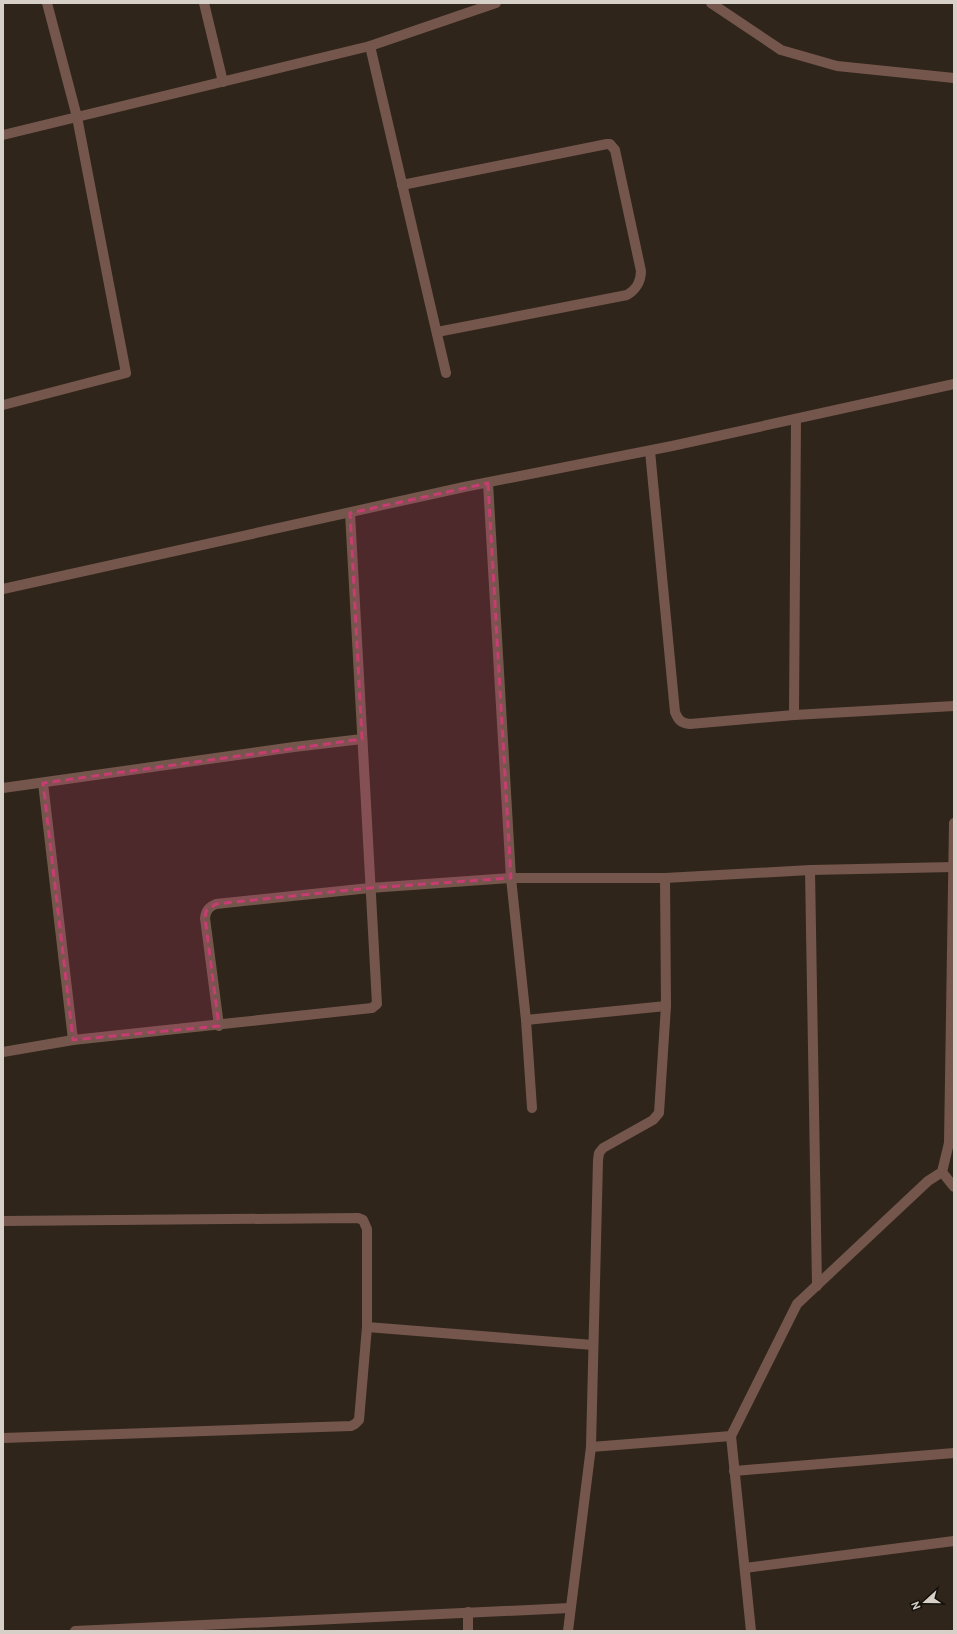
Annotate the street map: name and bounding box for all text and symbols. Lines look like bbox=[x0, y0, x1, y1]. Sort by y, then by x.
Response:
north arrow bbox=[905, 1582, 945, 1622]
text: N bbox=[908, 1600, 923, 1611]

